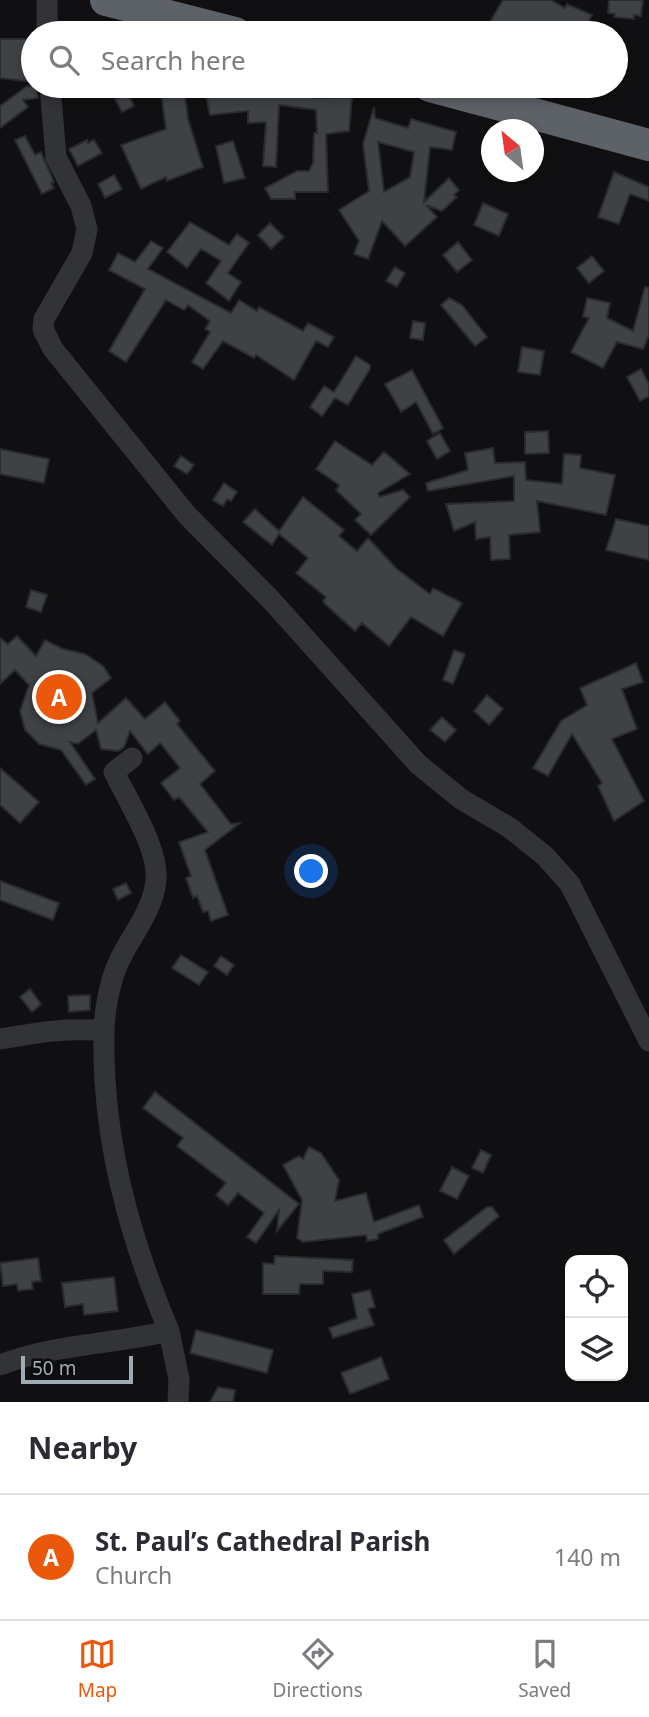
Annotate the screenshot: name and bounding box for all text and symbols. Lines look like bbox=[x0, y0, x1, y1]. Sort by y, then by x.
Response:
search box bbox=[21, 21, 628, 98]
icon: search bbox=[45, 41, 83, 79]
text: Search here bbox=[101, 42, 246, 78]
north arrow bbox=[481, 119, 544, 182]
pin: A bbox=[36, 671, 82, 723]
your location bbox=[294, 854, 328, 888]
map controls bbox=[565, 1255, 628, 1381]
button: locate bbox=[565, 1255, 628, 1318]
button: layers bbox=[565, 1318, 628, 1381]
scale bar bbox=[21, 1353, 133, 1385]
text: 50 m bbox=[32, 1355, 76, 1381]
text: Nearby bbox=[28, 1427, 137, 1468]
text: St. Paul’s Cathedral Parish bbox=[95, 1523, 430, 1559]
text: A bbox=[43, 1541, 59, 1573]
text: 140 m bbox=[554, 1541, 621, 1573]
text: Church bbox=[95, 1559, 172, 1591]
tab: Map bbox=[78, 1635, 117, 1703]
tab: Directions bbox=[273, 1635, 363, 1703]
tab: Saved bbox=[518, 1635, 571, 1703]

